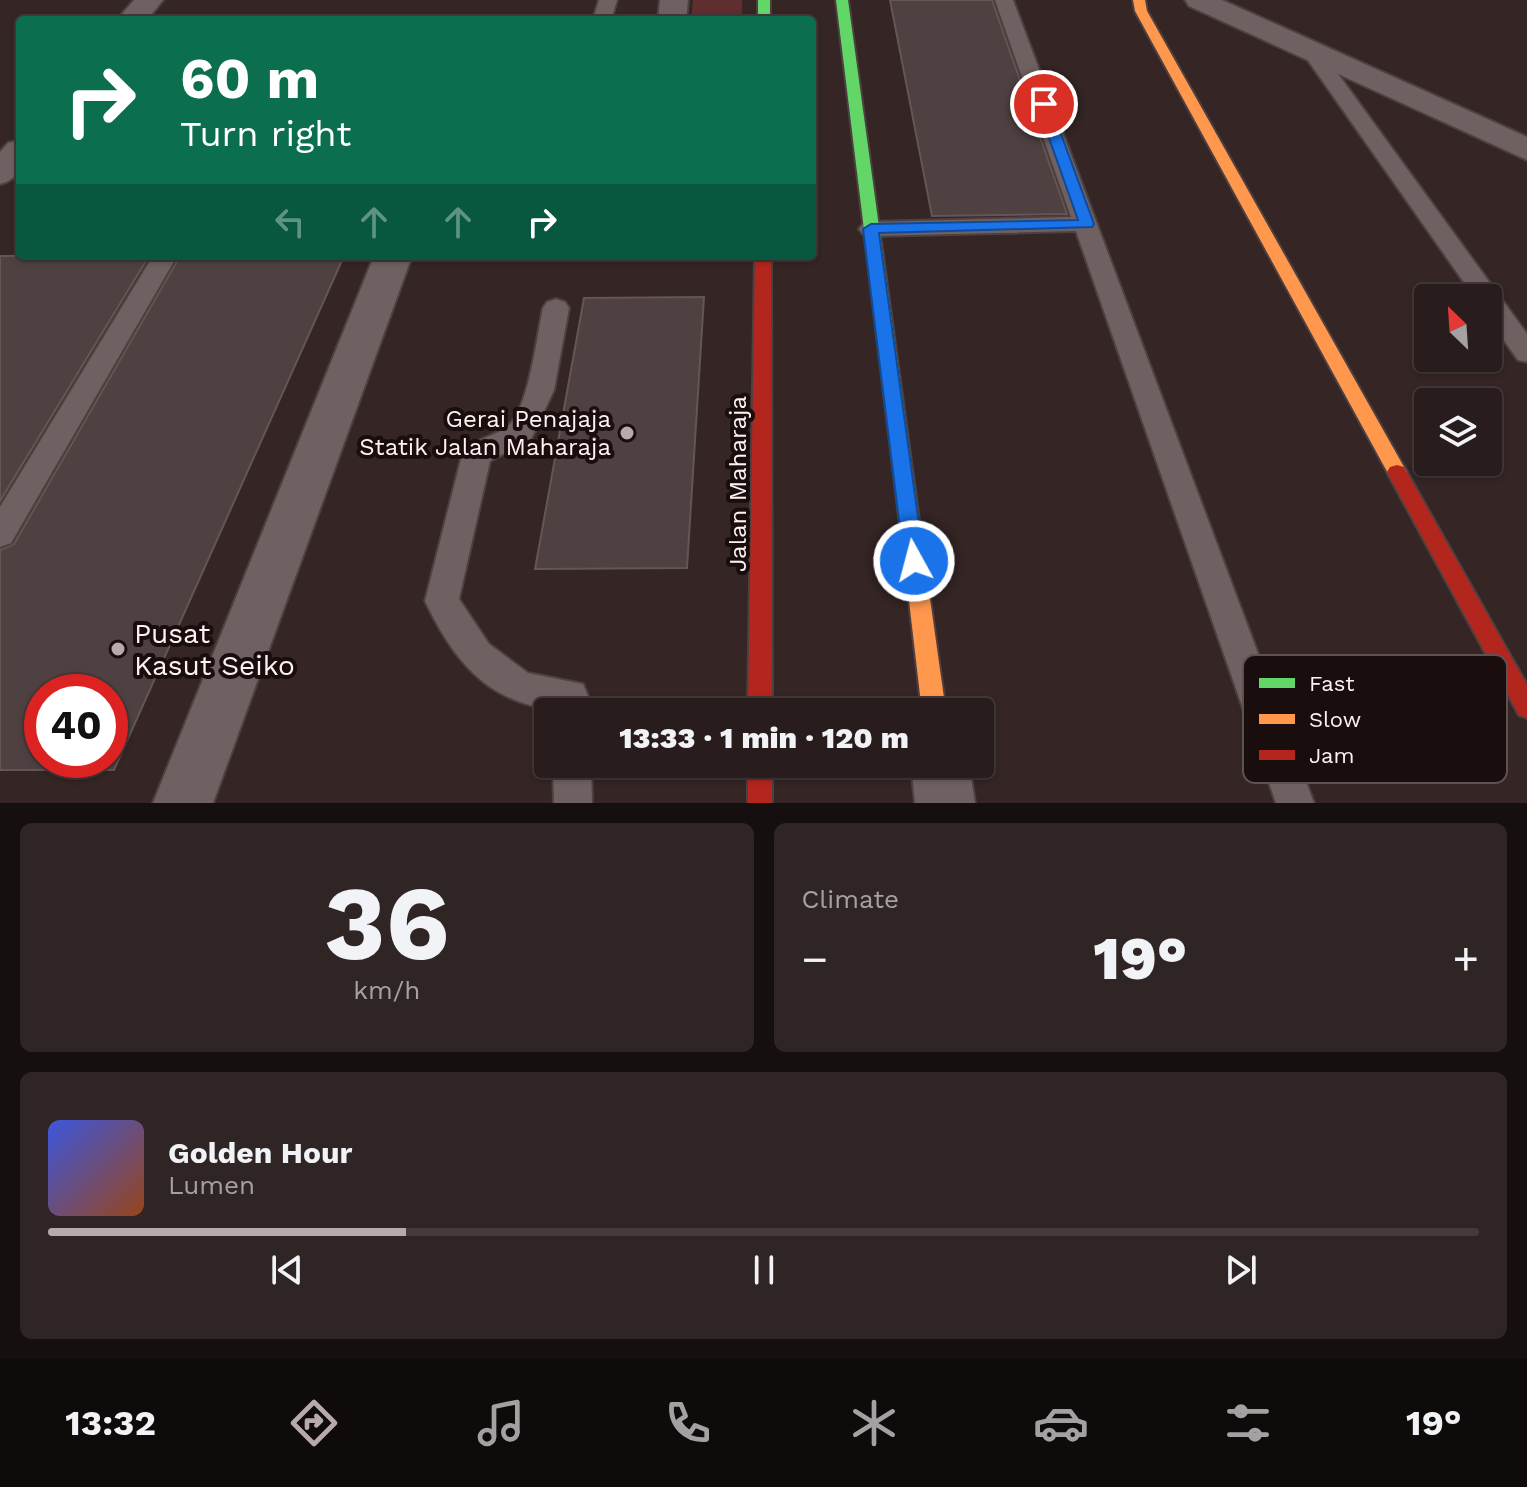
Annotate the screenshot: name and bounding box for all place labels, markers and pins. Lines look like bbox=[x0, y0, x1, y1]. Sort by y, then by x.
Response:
pin bbox=[1010, 70, 1078, 138]
place label: Gerai Penajaja Statik Jalan Maharaja bbox=[359, 405, 611, 461]
marker: Gerai Penajaja Statik Jalan Maharaja bbox=[618, 424, 636, 442]
place label: Pusat Kasut Seiko bbox=[134, 617, 295, 682]
marker: Pusat Kasut Seiko bbox=[109, 640, 127, 658]

